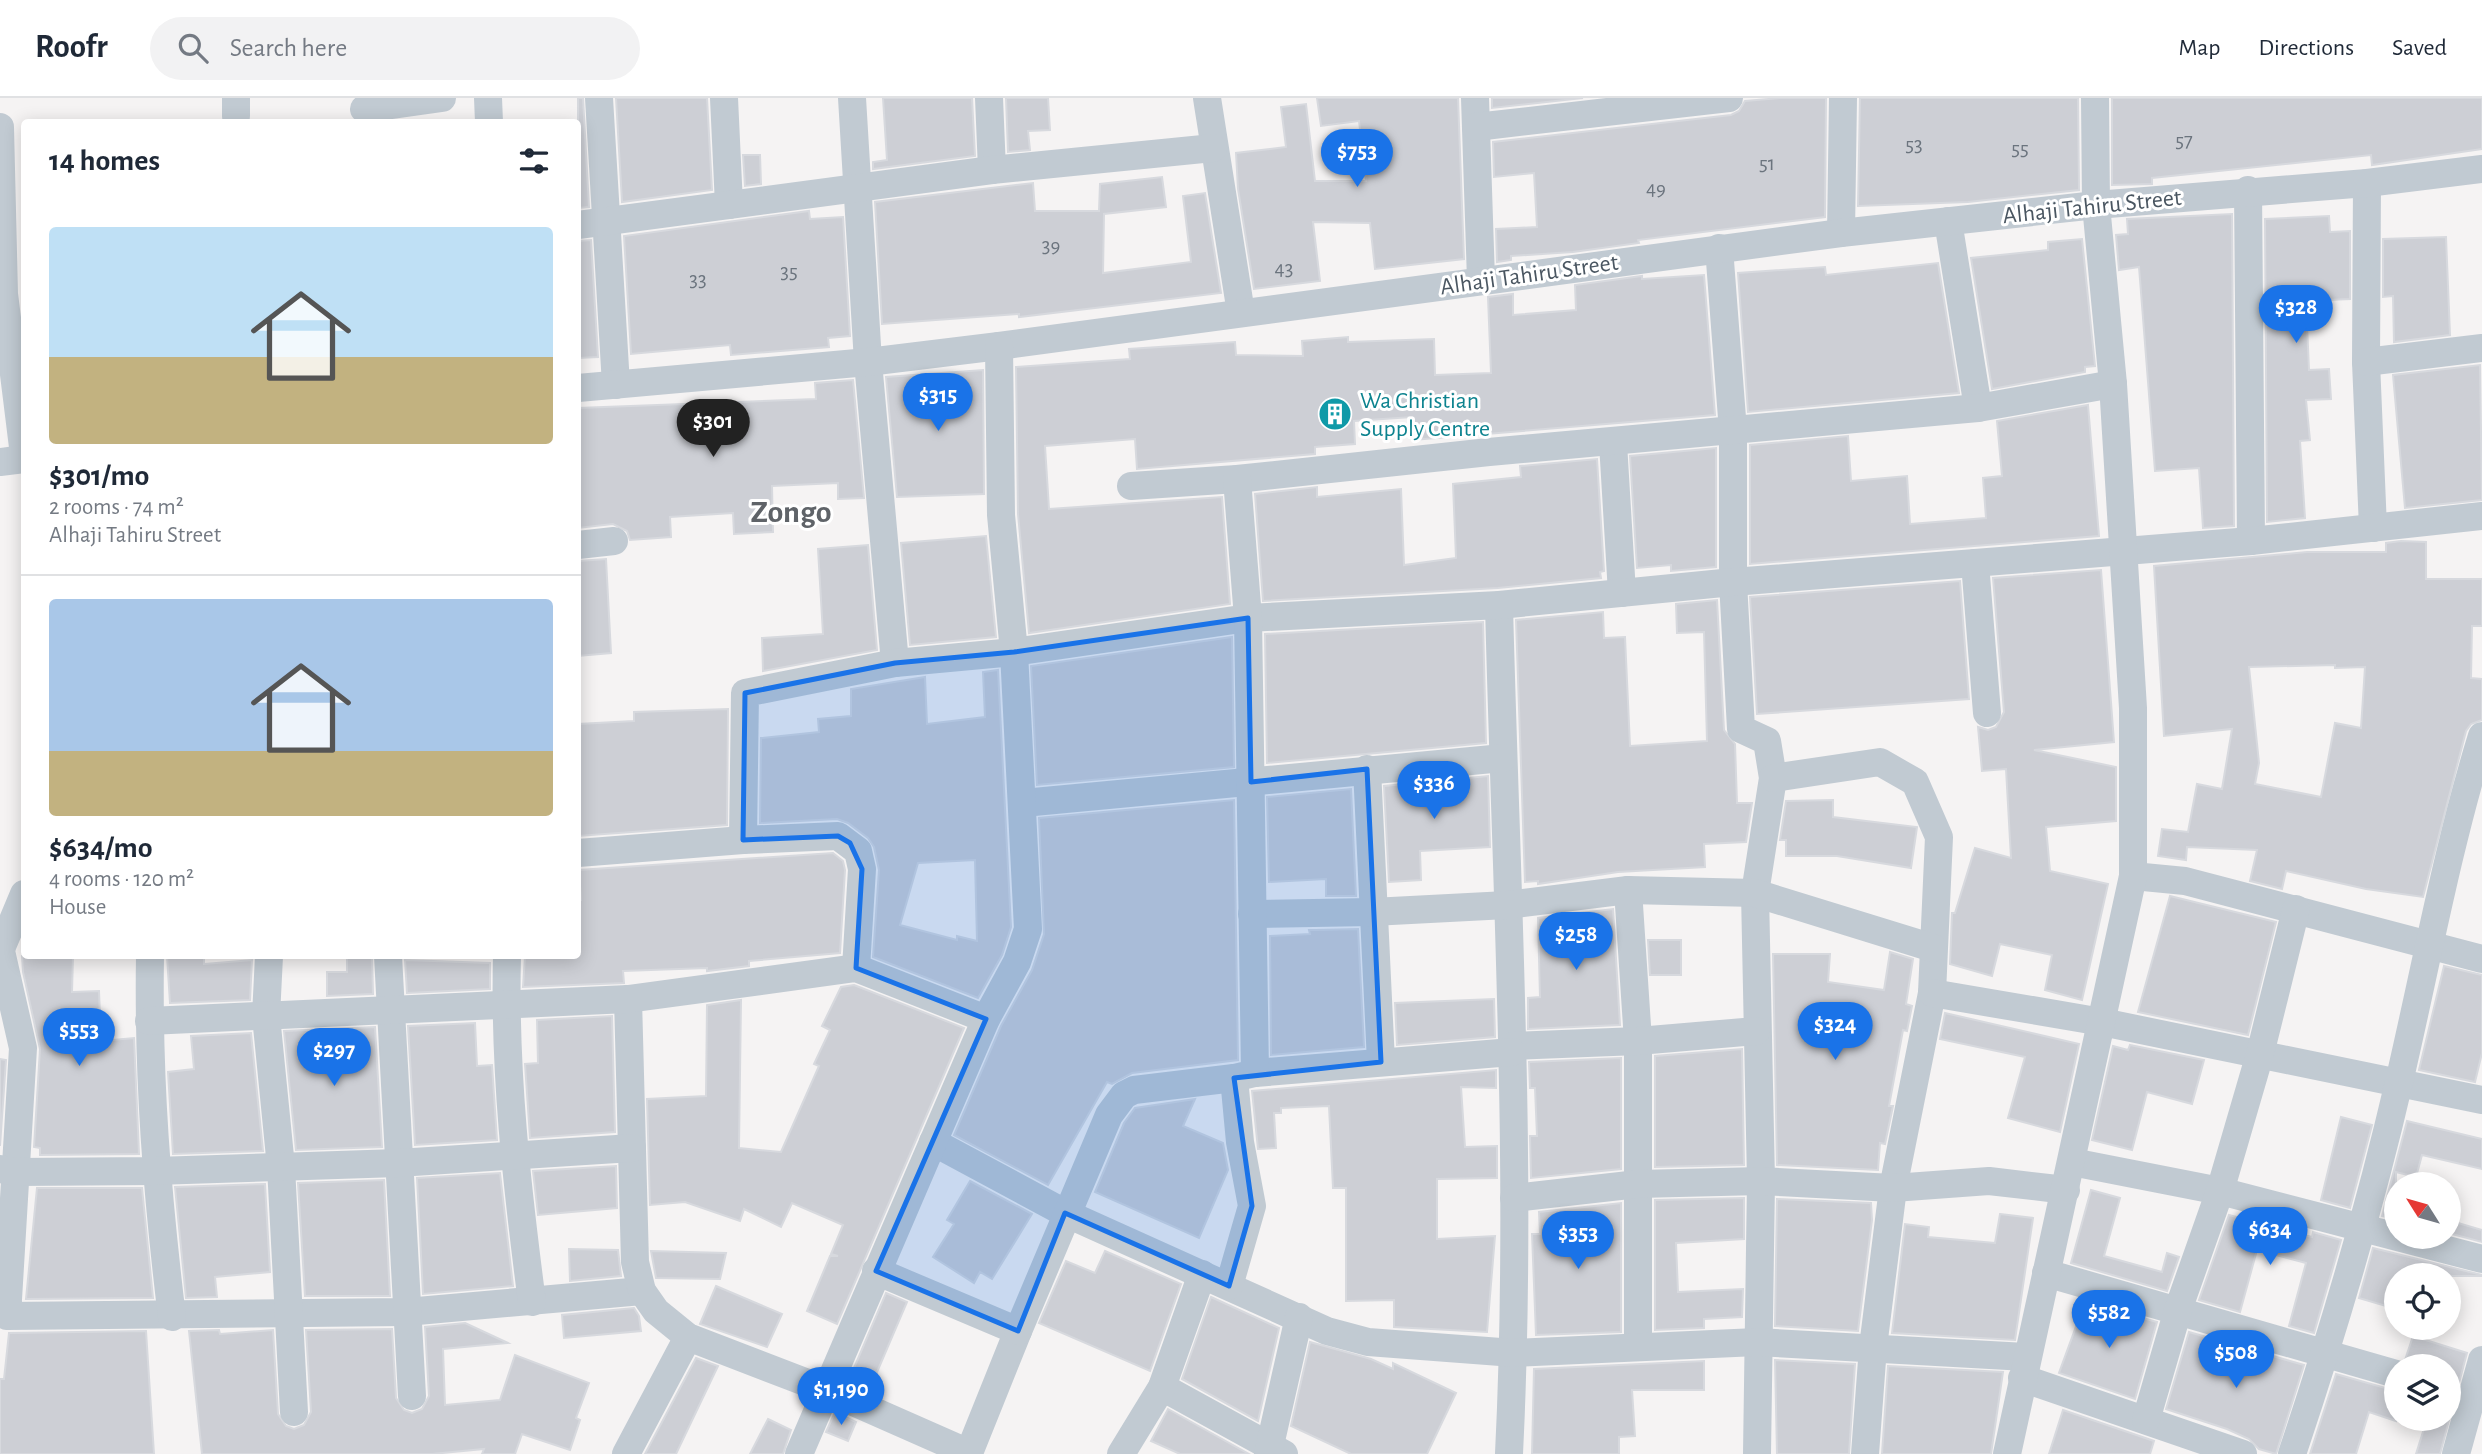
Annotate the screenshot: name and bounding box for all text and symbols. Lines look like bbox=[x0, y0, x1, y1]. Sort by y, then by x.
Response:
search box bbox=[150, 17, 640, 80]
icon: search bbox=[174, 29, 212, 67]
text: Roofr bbox=[35, 31, 108, 64]
text: Search here bbox=[230, 35, 347, 61]
text: Map bbox=[2178, 36, 2220, 60]
text: Directions bbox=[2258, 36, 2354, 60]
text: Saved bbox=[2392, 36, 2447, 60]
pin: $753 bbox=[1316, 130, 1398, 189]
house number: 57 bbox=[2175, 130, 2193, 151]
house number: 53 bbox=[1905, 134, 1923, 155]
house number: 55 bbox=[2011, 138, 2029, 159]
text: $753 bbox=[1337, 140, 1377, 163]
icon: filters bbox=[515, 142, 553, 180]
text: 14 homes bbox=[49, 146, 160, 176]
house number: 51 bbox=[1759, 153, 1775, 174]
house number: 49 bbox=[1646, 178, 1666, 199]
street label: Alhaji Tahiru Street bbox=[2002, 186, 2183, 228]
house number: 39 bbox=[1042, 235, 1060, 256]
street label: Alhaji Tahiru Street bbox=[1439, 251, 1620, 299]
house number: 43 bbox=[1275, 258, 1293, 279]
house number: 35 bbox=[780, 261, 798, 282]
house number: 33 bbox=[689, 269, 707, 290]
icon: home bbox=[238, 273, 364, 399]
pin: $328 bbox=[2255, 286, 2337, 345]
text: $328 bbox=[2275, 296, 2317, 319]
pin: $315 bbox=[897, 374, 979, 433]
text: $315 bbox=[919, 384, 957, 407]
place label: Wa Christian Supply Centre bbox=[1360, 389, 1490, 441]
building icon: Wa Christian Supply Centre bbox=[1316, 395, 1354, 433]
pin: $301 bbox=[672, 400, 754, 459]
text: $301 bbox=[693, 410, 733, 433]
text: $301/mo bbox=[49, 461, 149, 491]
text: 2 rooms · 74 m² bbox=[49, 496, 184, 519]
district label: Zongo bbox=[750, 496, 832, 528]
text: Alhaji Tahiru Street bbox=[49, 524, 221, 547]
icon: home bbox=[238, 645, 364, 771]
pin: $336 bbox=[1393, 762, 1475, 821]
text: $336 bbox=[1413, 772, 1455, 795]
text: $634/mo bbox=[49, 833, 153, 863]
text: 4 rooms · 120 m² bbox=[49, 868, 194, 891]
text: House bbox=[49, 896, 106, 919]
pin: $258 bbox=[1535, 912, 1617, 972]
text: $258 bbox=[1555, 923, 1597, 946]
pin: $324 bbox=[1794, 1002, 1876, 1062]
pin: $553 bbox=[38, 1009, 120, 1068]
text: $324 bbox=[1814, 1013, 1856, 1036]
text: $553 bbox=[59, 1019, 99, 1042]
pin: $297 bbox=[293, 1028, 375, 1088]
text: $297 bbox=[313, 1039, 355, 1062]
north arrow bbox=[2384, 1172, 2460, 1250]
map controls bbox=[2384, 1172, 2461, 1431]
pin: $634 bbox=[2229, 1208, 2311, 1267]
pin: $353 bbox=[1537, 1212, 1619, 1271]
text: $634 bbox=[2249, 1218, 2291, 1241]
text: $353 bbox=[1558, 1222, 1598, 1245]
button: locate bbox=[2384, 1263, 2461, 1340]
pin: $582 bbox=[2068, 1290, 2150, 1350]
text: $582 bbox=[2088, 1301, 2130, 1324]
pin: $508 bbox=[2195, 1330, 2277, 1390]
text: $508 bbox=[2214, 1341, 2258, 1364]
button: layers bbox=[2384, 1354, 2461, 1431]
pin: $1,190 bbox=[784, 1368, 898, 1427]
text: $1,190 bbox=[813, 1378, 869, 1401]

